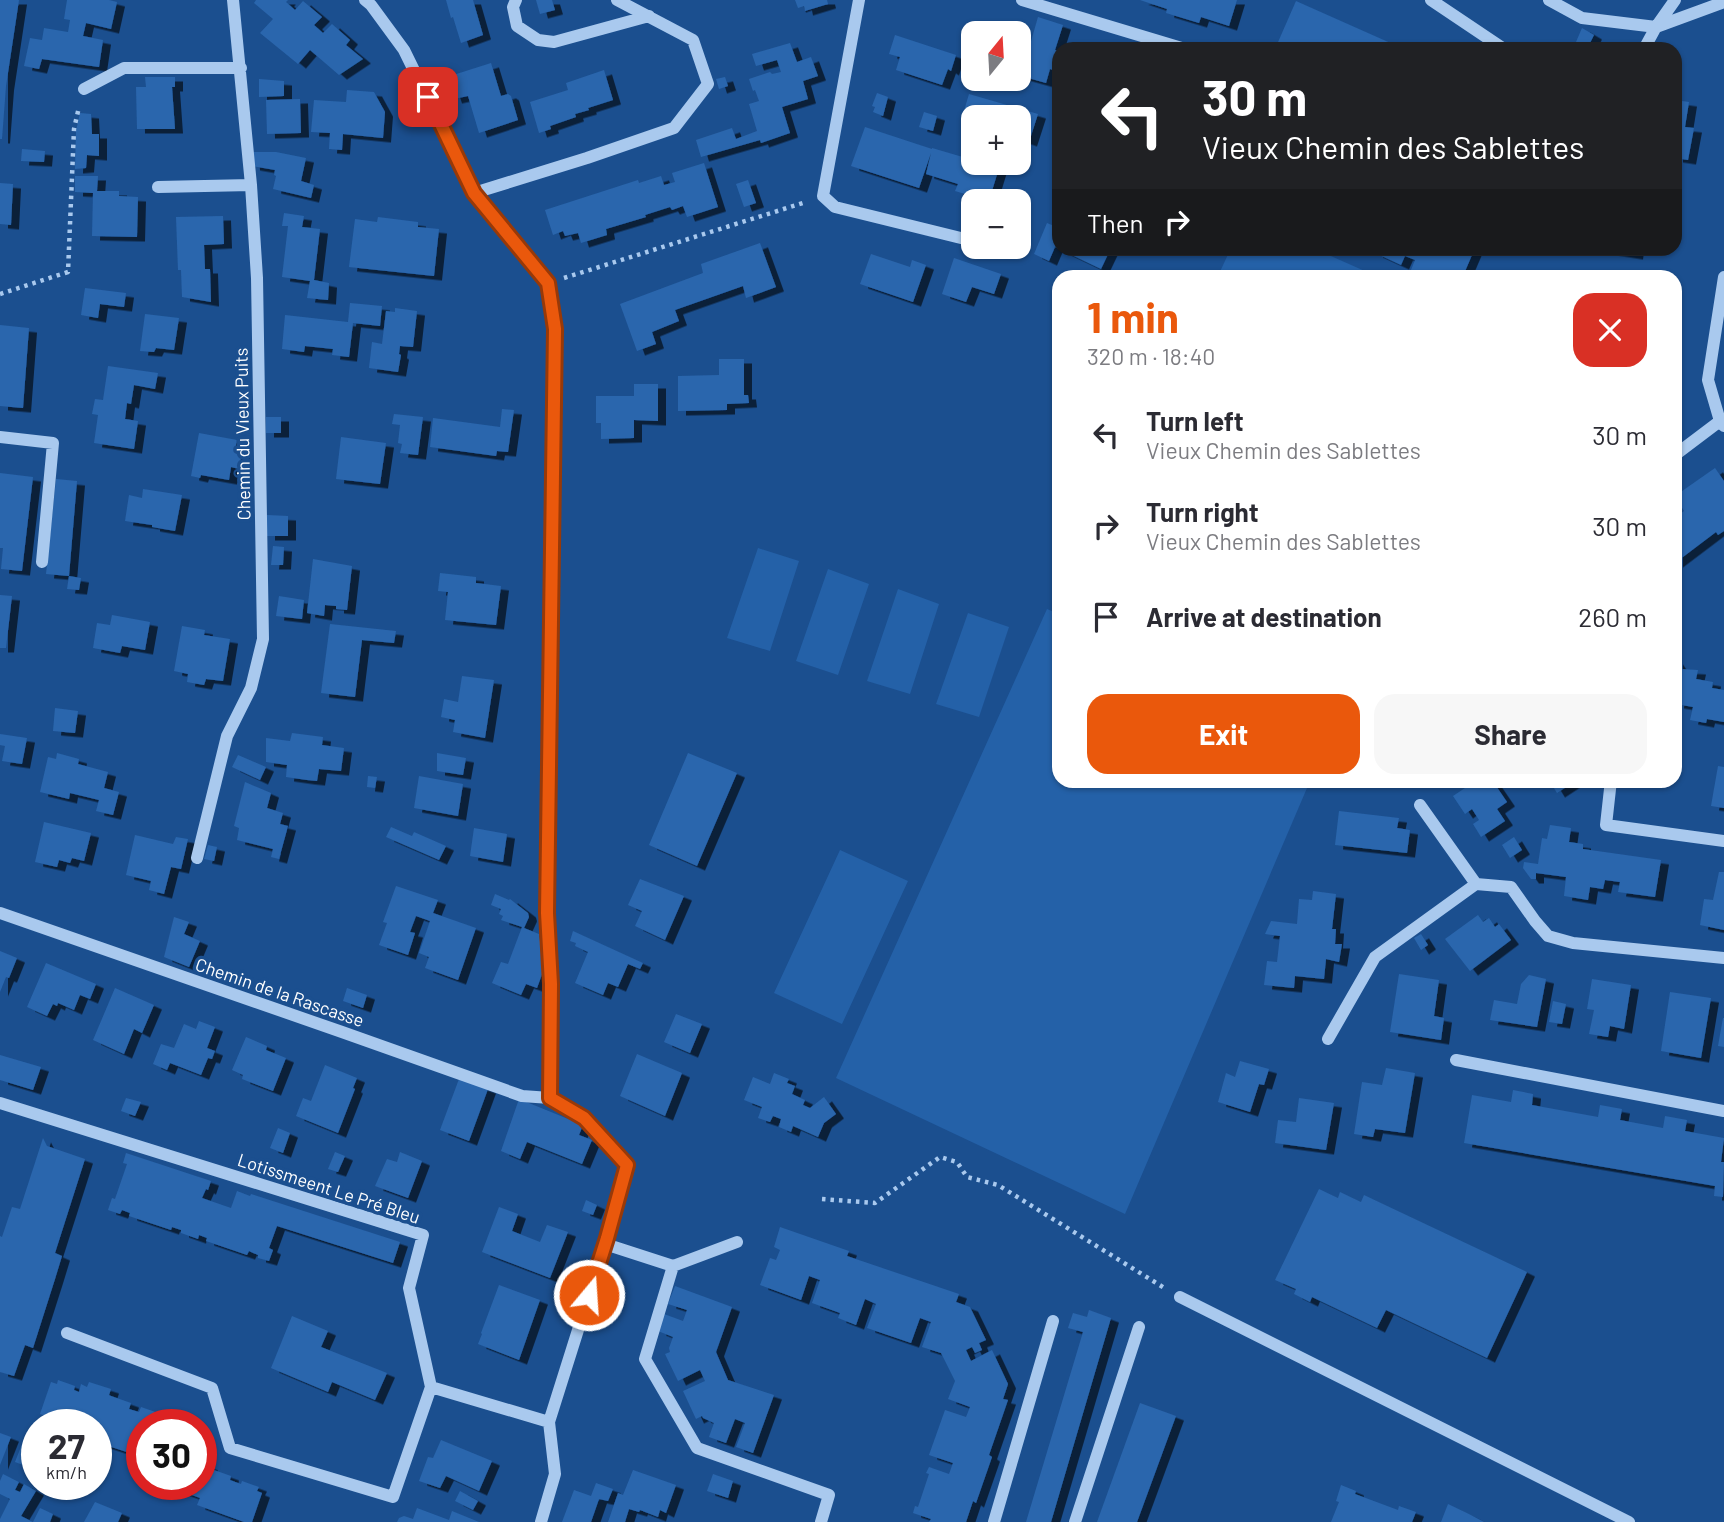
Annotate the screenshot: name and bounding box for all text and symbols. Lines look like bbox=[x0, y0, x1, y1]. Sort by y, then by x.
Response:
north arrow bbox=[961, 21, 1031, 91]
map controls bbox=[961, 21, 1031, 259]
pin bbox=[398, 67, 458, 127]
text: 30 m bbox=[1202, 67, 1307, 126]
icon: left bbox=[1087, 70, 1178, 161]
icon: arrive bbox=[409, 78, 447, 116]
button: + bbox=[961, 105, 1031, 175]
text: Vieux Chemin des Sablettes bbox=[1202, 127, 1584, 165]
button: − bbox=[961, 189, 1031, 259]
icon: right bbox=[1158, 203, 1196, 241]
text: Then bbox=[1087, 207, 1144, 238]
text: 1 min bbox=[1087, 291, 1179, 341]
button: close bbox=[1573, 293, 1647, 367]
text: 320 m · 18:40 bbox=[1087, 342, 1215, 370]
street label: Chemin du Vieux Puits bbox=[229, 347, 255, 521]
text: Turn left bbox=[1146, 405, 1244, 436]
icon: left bbox=[1087, 416, 1125, 454]
text: 30 m bbox=[1592, 419, 1647, 450]
text: Vieux Chemin des Sablettes bbox=[1146, 436, 1421, 464]
text: Turn right bbox=[1146, 496, 1259, 527]
icon: right bbox=[1087, 507, 1125, 545]
text: 30 m bbox=[1592, 510, 1647, 541]
text: Vieux Chemin des Sablettes bbox=[1146, 527, 1421, 555]
icon: arrive bbox=[1087, 598, 1125, 636]
text: Arrive at destination bbox=[1146, 601, 1382, 632]
text: 260 m bbox=[1578, 601, 1647, 632]
button: Exit bbox=[1087, 694, 1360, 774]
button: Share bbox=[1374, 694, 1647, 774]
street label: Chemin de la Rascasse bbox=[193, 953, 367, 1031]
street label: Lotissmeent Le Pré Bleu bbox=[235, 1148, 423, 1228]
position arrow bbox=[552, 1258, 626, 1332]
speed limit sign: 30 bbox=[126, 1409, 217, 1500]
text: 27 bbox=[48, 1424, 85, 1466]
text: km/h bbox=[46, 1461, 87, 1483]

